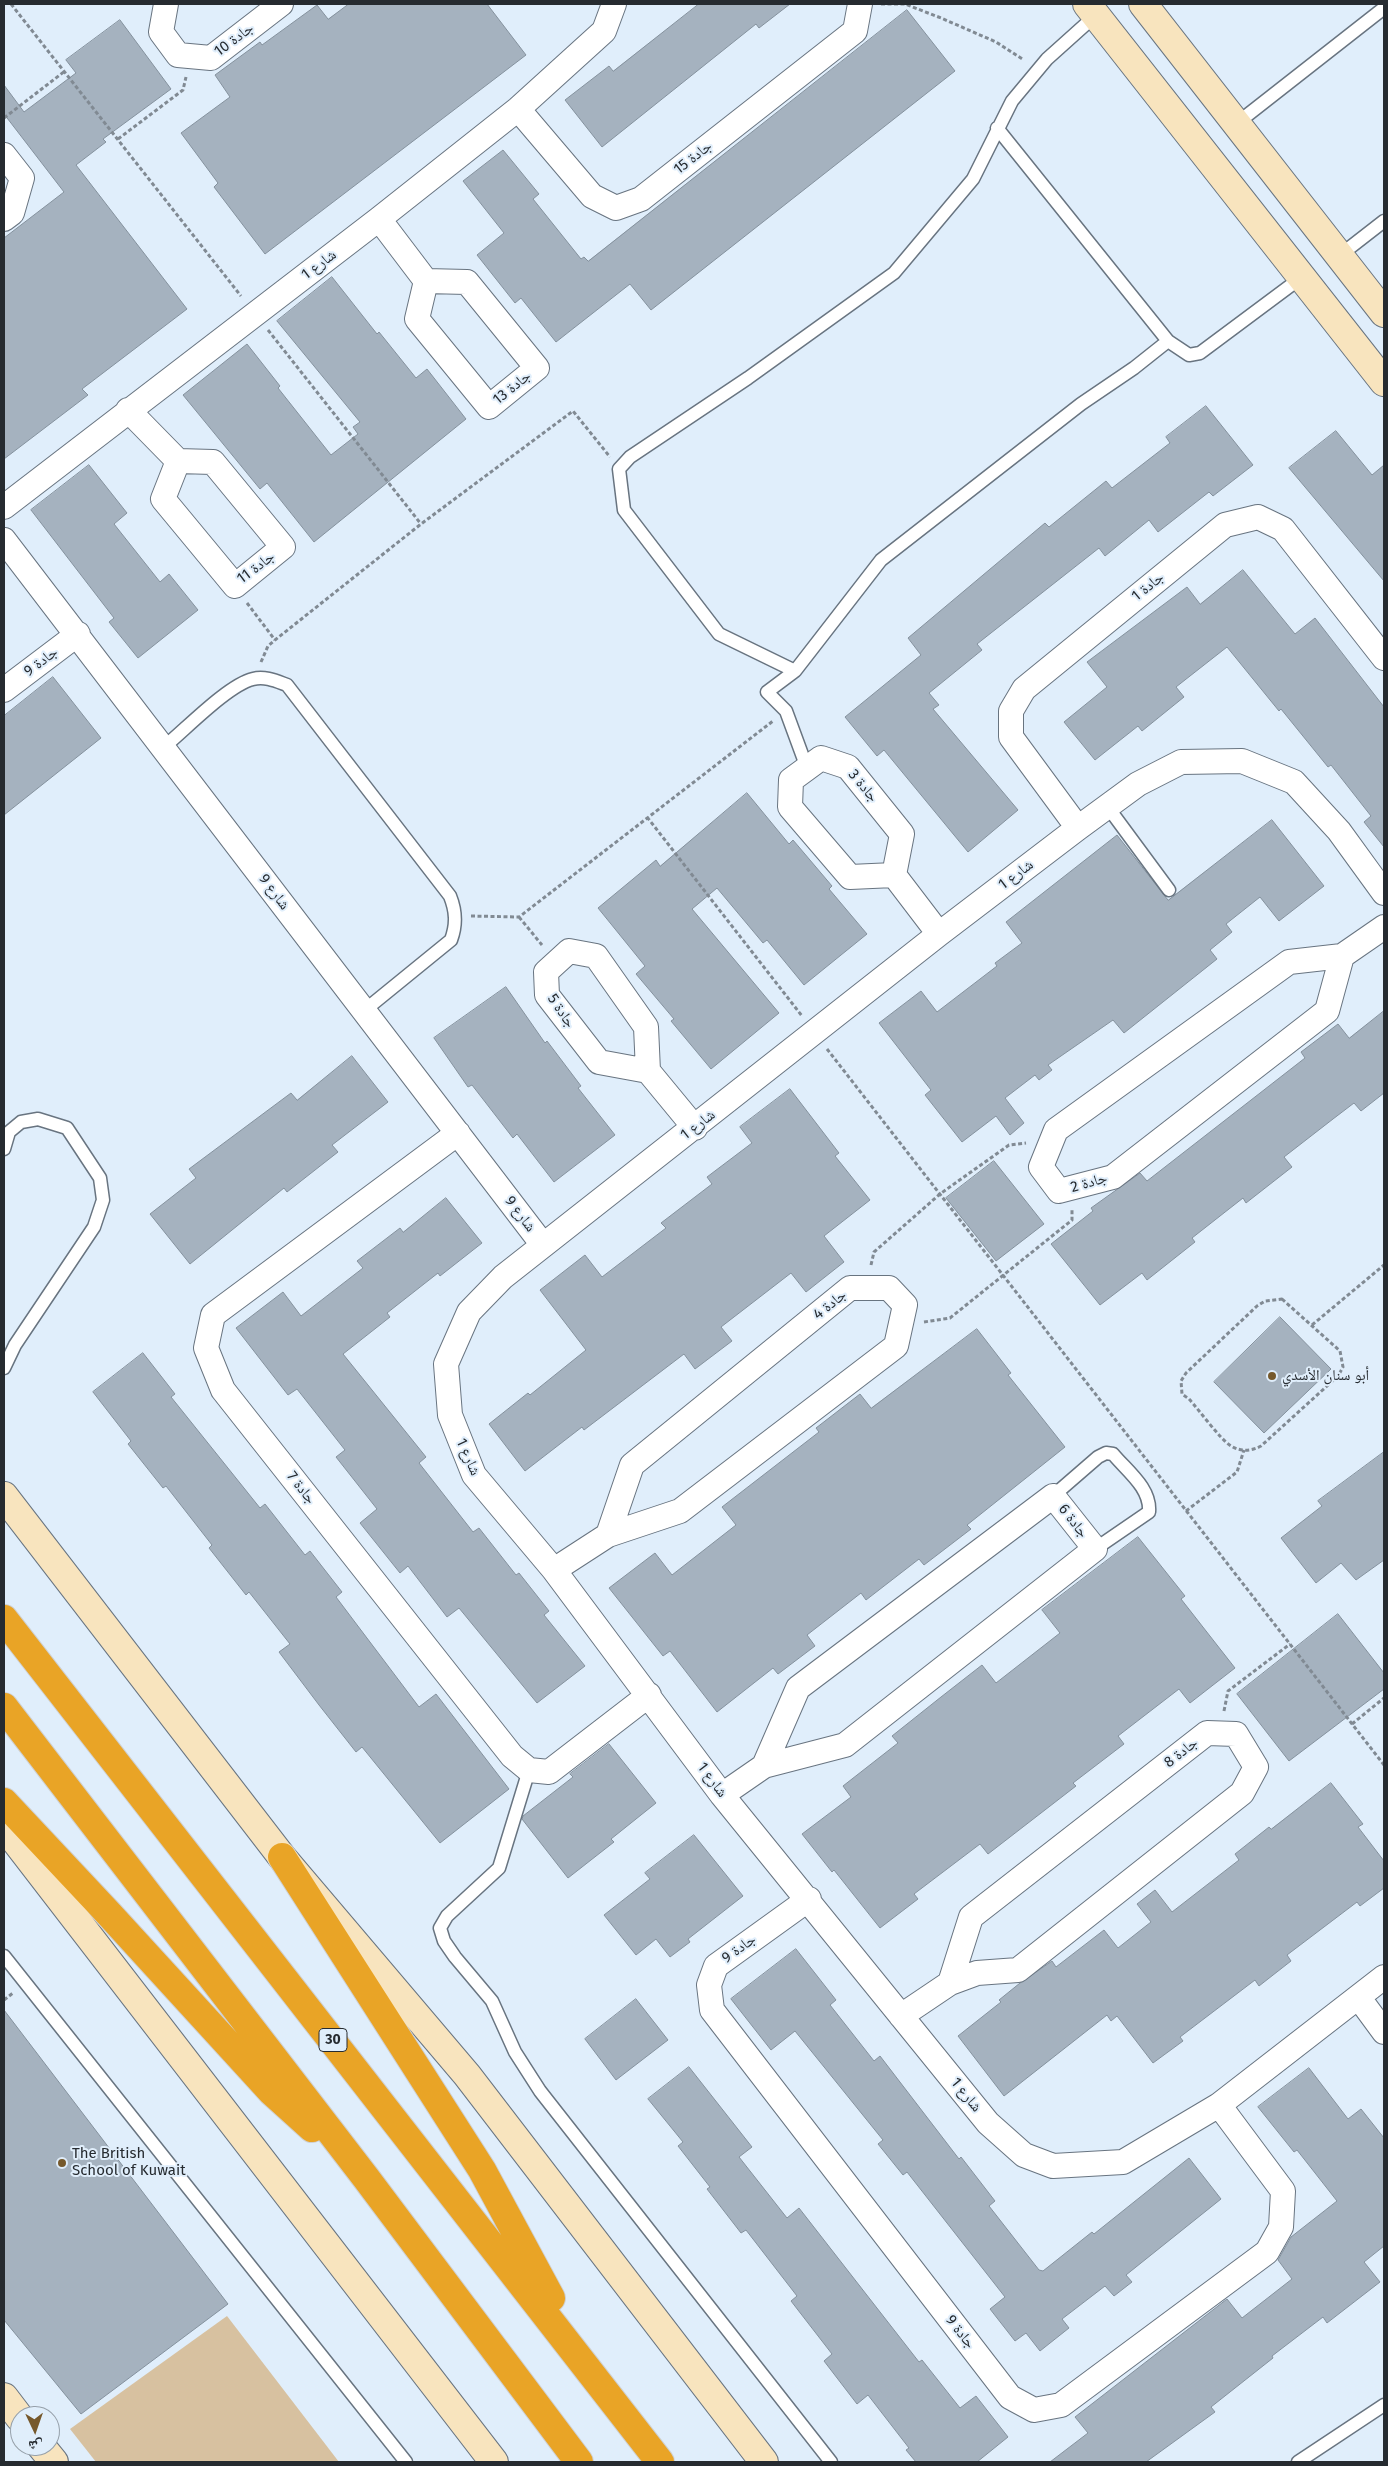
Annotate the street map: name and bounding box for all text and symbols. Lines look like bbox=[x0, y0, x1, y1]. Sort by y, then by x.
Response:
street label: جادة 10 bbox=[211, 19, 257, 61]
street label: جادة 15 bbox=[670, 137, 716, 179]
street label: شارع 1 bbox=[298, 246, 340, 284]
street label: جادة 13 bbox=[489, 367, 535, 409]
street label: جادة 11 bbox=[234, 548, 278, 588]
street label: جادة 1 bbox=[1128, 569, 1168, 605]
street label: جادة 9 bbox=[21, 644, 61, 680]
street label: جادة 3 bbox=[844, 766, 882, 806]
street label: شارع 1 bbox=[995, 856, 1037, 894]
street label: شارع 9 bbox=[255, 870, 293, 914]
street label: جادة 5 bbox=[543, 991, 579, 1031]
street label: شارع 1 bbox=[677, 1106, 719, 1144]
street label: جادة 2 bbox=[1069, 1169, 1109, 1197]
street label: شارع 9 bbox=[501, 1192, 539, 1236]
street label: جادة 4 bbox=[810, 1286, 850, 1324]
place label: أبو سنان الأسدي bbox=[1282, 1367, 1369, 1385]
marker: أبو سنان الأسدي bbox=[1266, 1370, 1278, 1382]
street label: شارع 1 bbox=[452, 1436, 484, 1478]
street label: جادة 7 bbox=[283, 1468, 319, 1508]
street label: جادة 6 bbox=[1054, 1501, 1092, 1541]
street label: جادة 8 bbox=[1161, 1734, 1201, 1772]
street label: شارع 1 bbox=[693, 1759, 731, 1801]
street label: جادة 9 bbox=[719, 1931, 759, 1967]
road number: 30 bbox=[319, 2028, 347, 2052]
street label: شارع 1 bbox=[947, 2074, 985, 2116]
place label: The British School of Kuwait bbox=[72, 2145, 186, 2180]
marker: The British School of Kuwait bbox=[56, 2157, 68, 2169]
street label: جادة 9 bbox=[941, 2312, 979, 2352]
north arrow bbox=[10, 2406, 60, 2456]
text: ش bbox=[28, 2437, 44, 2454]

